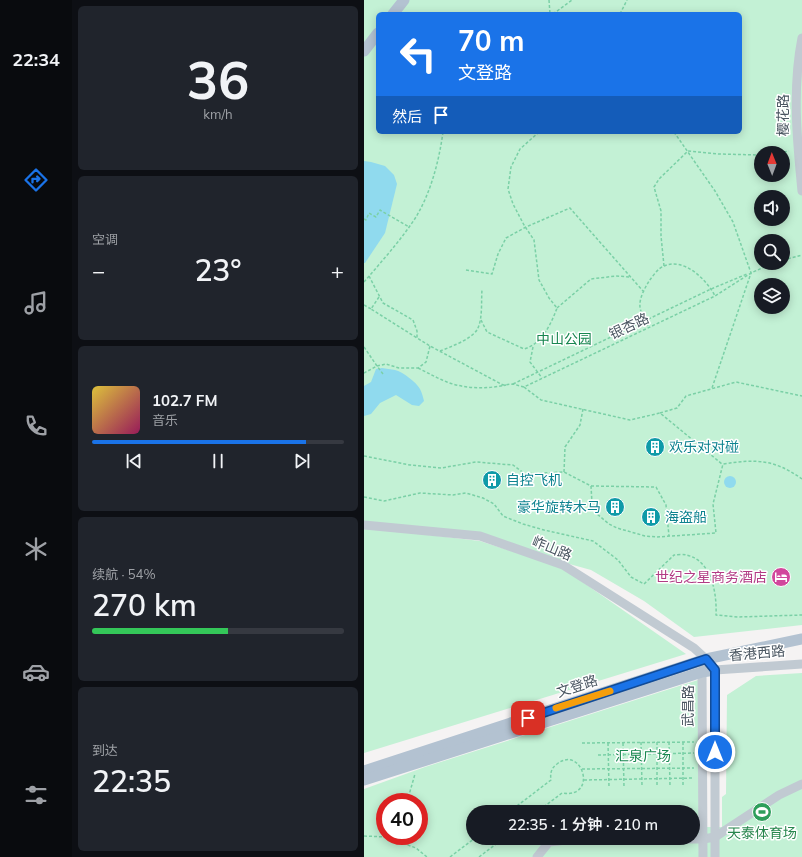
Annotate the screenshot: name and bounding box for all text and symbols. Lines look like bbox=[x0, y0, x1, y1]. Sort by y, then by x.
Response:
text: 70 m bbox=[458, 23, 524, 58]
icon: left bbox=[392, 28, 444, 80]
text: 36 bbox=[187, 47, 249, 112]
text: 22:34 bbox=[12, 48, 60, 71]
text: 文登路 bbox=[458, 61, 512, 84]
street label: 樱花路 bbox=[774, 94, 792, 136]
icon: arrive bbox=[430, 104, 452, 126]
text: km/h bbox=[203, 106, 233, 122]
text: 然后 bbox=[392, 107, 422, 126]
north arrow bbox=[754, 146, 790, 182]
map controls bbox=[754, 146, 790, 314]
icon: directions bbox=[22, 166, 50, 194]
button: sound bbox=[754, 190, 790, 226]
text: 空调 bbox=[92, 231, 118, 247]
button: search bbox=[754, 234, 790, 270]
text: 23° bbox=[194, 251, 242, 289]
text: − bbox=[92, 257, 105, 285]
text: + bbox=[331, 257, 344, 285]
button: layers bbox=[754, 278, 790, 314]
icon: music bbox=[22, 289, 50, 317]
street label: 银杏路 bbox=[606, 309, 652, 343]
park label: 中山公园 bbox=[536, 330, 592, 348]
text: 102.7 FM bbox=[152, 391, 217, 410]
icon: phone bbox=[22, 412, 50, 440]
text: 音乐 bbox=[152, 412, 178, 428]
building icon: 欢乐对对碰 bbox=[644, 436, 666, 458]
place label: 欢乐对对碰 bbox=[669, 438, 739, 456]
icon: previous bbox=[123, 450, 145, 472]
icon: pause bbox=[207, 450, 229, 472]
icon: next bbox=[291, 450, 313, 472]
building icon: 自控飞机 bbox=[481, 469, 503, 491]
place label: 自控飞机 bbox=[506, 471, 562, 489]
building icon: 豪华旋转木马 bbox=[604, 496, 626, 518]
place label: 豪华旋转木马 bbox=[517, 498, 601, 516]
building icon: 海盗船 bbox=[640, 506, 662, 528]
place label: 海盗船 bbox=[665, 508, 707, 526]
street label: 岞山路 bbox=[529, 532, 575, 564]
icon: climate bbox=[22, 535, 50, 563]
text: 续航 · 54% bbox=[92, 566, 156, 582]
hotel icon: 世纪之星商务酒店 bbox=[770, 566, 792, 588]
place label: 世纪之星商务酒店 bbox=[655, 568, 767, 586]
text: 270 km bbox=[92, 586, 197, 624]
street label: 香港西路 bbox=[728, 642, 786, 664]
icon: car bbox=[22, 658, 50, 686]
street label: 文登路 bbox=[554, 671, 600, 701]
street label: 武昌路 bbox=[679, 685, 697, 727]
pin bbox=[511, 701, 545, 735]
icon: arrive bbox=[517, 707, 539, 729]
position arrow bbox=[694, 731, 736, 773]
text: 到达 bbox=[92, 742, 118, 758]
park label: 汇泉广场 bbox=[615, 747, 671, 765]
text: 22:35 bbox=[92, 762, 171, 800]
icon: filters bbox=[22, 781, 50, 809]
speed limit sign: 40 bbox=[376, 793, 428, 845]
sports icon: 天泰体育场 bbox=[751, 801, 773, 823]
text: 22:35 · 1 分钟 · 210 m bbox=[508, 815, 658, 834]
place label: 天泰体育场 bbox=[727, 824, 797, 842]

